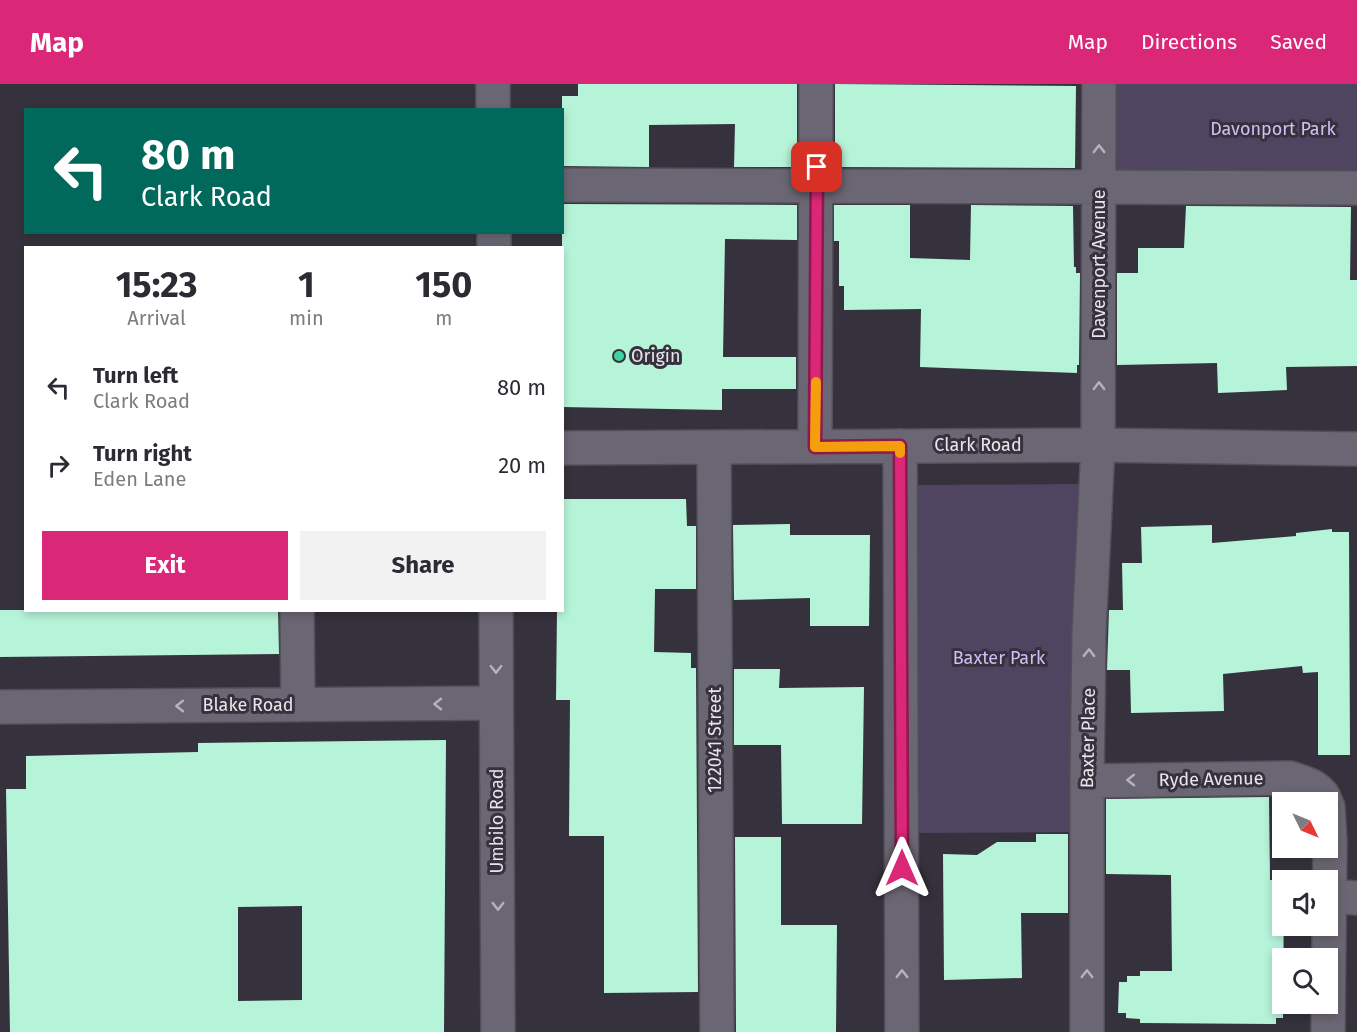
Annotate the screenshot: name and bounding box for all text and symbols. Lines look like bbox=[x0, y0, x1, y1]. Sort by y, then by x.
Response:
text: Map bbox=[30, 26, 84, 59]
text: Map bbox=[1068, 29, 1108, 55]
text: Directions bbox=[1141, 29, 1237, 55]
text: Saved bbox=[1270, 29, 1327, 55]
park label: Davonport Park bbox=[1210, 118, 1337, 140]
text: 80 m bbox=[141, 130, 235, 180]
icon: left bbox=[42, 132, 120, 210]
pin bbox=[791, 141, 842, 192]
one-way arrow bbox=[1093, 145, 1106, 154]
icon: arrive bbox=[800, 150, 833, 183]
text: Clark Road bbox=[141, 181, 272, 213]
street label: Davenport Avenue bbox=[1088, 189, 1110, 339]
text: 15:23 bbox=[116, 263, 197, 307]
text: 1 bbox=[298, 263, 315, 307]
text: 150 bbox=[415, 263, 472, 307]
text: Arrival bbox=[127, 306, 186, 330]
text: min bbox=[289, 306, 324, 330]
text: m bbox=[435, 306, 452, 330]
place label: Origin bbox=[631, 345, 680, 367]
marker: Origin bbox=[612, 349, 626, 363]
text: Turn left bbox=[93, 362, 178, 389]
icon: left bbox=[42, 371, 75, 404]
text: 80 m bbox=[497, 374, 546, 401]
one-way arrow bbox=[1092, 382, 1105, 391]
text: Clark Road bbox=[93, 389, 190, 413]
street label: Clark Road bbox=[934, 434, 1022, 456]
text: Turn right bbox=[93, 440, 192, 467]
icon: right bbox=[42, 449, 75, 482]
text: 20 m bbox=[498, 452, 546, 479]
text: Eden Lane bbox=[93, 467, 186, 491]
button: Exit bbox=[42, 531, 288, 600]
button: Share bbox=[300, 531, 546, 600]
park label: Baxter Park bbox=[953, 647, 1046, 669]
one-way arrow bbox=[1083, 648, 1095, 657]
one-way arrow bbox=[490, 664, 502, 673]
street label: 122041 Street bbox=[704, 687, 726, 793]
street label: Baxter Place bbox=[1076, 688, 1100, 788]
street label: Blake Road bbox=[202, 694, 294, 716]
one-way arrow bbox=[433, 698, 442, 710]
one-way arrow bbox=[175, 700, 184, 712]
street label: Ryde Avenue bbox=[1158, 767, 1264, 791]
street label: Umbilo Road bbox=[486, 768, 508, 874]
one-way arrow bbox=[1126, 774, 1135, 786]
north arrow bbox=[1272, 792, 1338, 858]
map controls bbox=[1272, 792, 1338, 1014]
position arrow bbox=[870, 836, 934, 900]
button: sound bbox=[1272, 870, 1338, 936]
one-way arrow bbox=[492, 901, 504, 910]
button: search bbox=[1272, 948, 1338, 1014]
one-way arrow bbox=[896, 969, 908, 978]
one-way arrow bbox=[1081, 969, 1093, 978]

